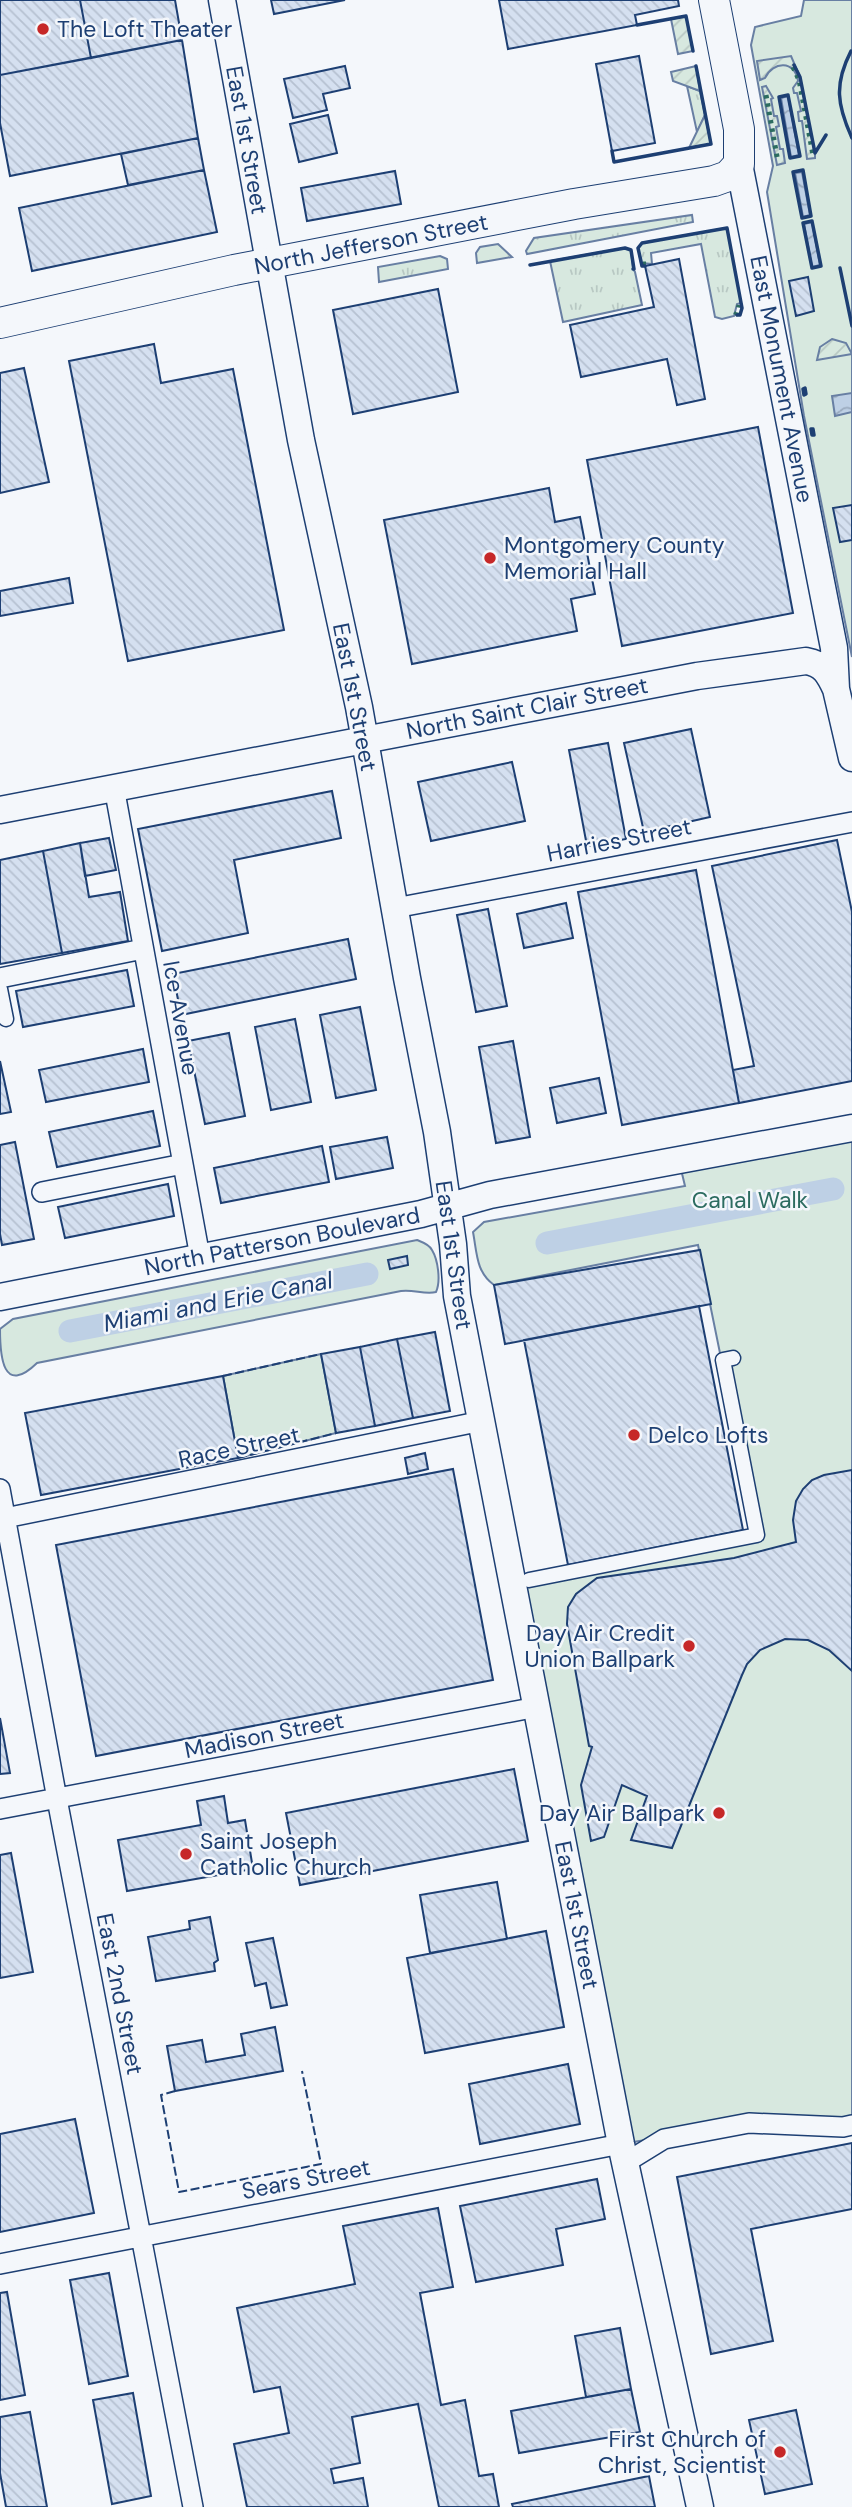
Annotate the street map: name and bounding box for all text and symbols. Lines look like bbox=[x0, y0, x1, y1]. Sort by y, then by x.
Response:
place label: The Loft Theater bbox=[57, 14, 232, 44]
marker: The Loft Theater bbox=[35, 21, 51, 37]
street label: East 1st Street bbox=[219, 63, 275, 217]
street label: North Jefferson Street bbox=[252, 207, 490, 281]
street label: East Monument Avenue bbox=[743, 253, 821, 505]
place label: Montgomery County Memorial Hall bbox=[504, 530, 725, 586]
marker: Montgomery County Memorial Hall bbox=[482, 550, 498, 566]
street label: East 1st Street bbox=[326, 620, 384, 774]
street label: North Saint Clair Street bbox=[404, 670, 650, 746]
street label: Harries Street bbox=[544, 811, 694, 869]
street label: Ice Avenue bbox=[156, 958, 206, 1078]
street label: East 1st Street bbox=[429, 1179, 479, 1331]
park label: Canal Walk bbox=[692, 1185, 809, 1215]
street label: North Patterson Boulevard bbox=[142, 1200, 422, 1282]
water label: Miami and Erie Canal bbox=[101, 1264, 336, 1339]
street label: Race Street bbox=[176, 1420, 302, 1474]
place label: Delco Lofts bbox=[648, 1420, 769, 1450]
marker: Delco Lofts bbox=[626, 1427, 642, 1443]
place label: Day Air Credit Union Ballpark bbox=[525, 1618, 675, 1674]
marker: Day Air Credit Union Ballpark bbox=[681, 1638, 697, 1654]
street label: Madison Street bbox=[182, 1705, 346, 1765]
place label: Day Air Ballpark bbox=[539, 1798, 705, 1828]
marker: Day Air Ballpark bbox=[711, 1805, 727, 1821]
place label: Saint Joseph Catholic Church bbox=[200, 1826, 372, 1882]
street label: East 1st Street bbox=[548, 1838, 606, 1992]
marker: Saint Joseph Catholic Church bbox=[178, 1846, 194, 1862]
street label: East 2nd Street bbox=[90, 1911, 150, 2077]
street label: Sears Street bbox=[239, 2152, 373, 2206]
place label: First Church of Christ, Scientist bbox=[598, 2424, 766, 2480]
marker: First Church of Christ, Scientist bbox=[772, 2444, 788, 2460]

